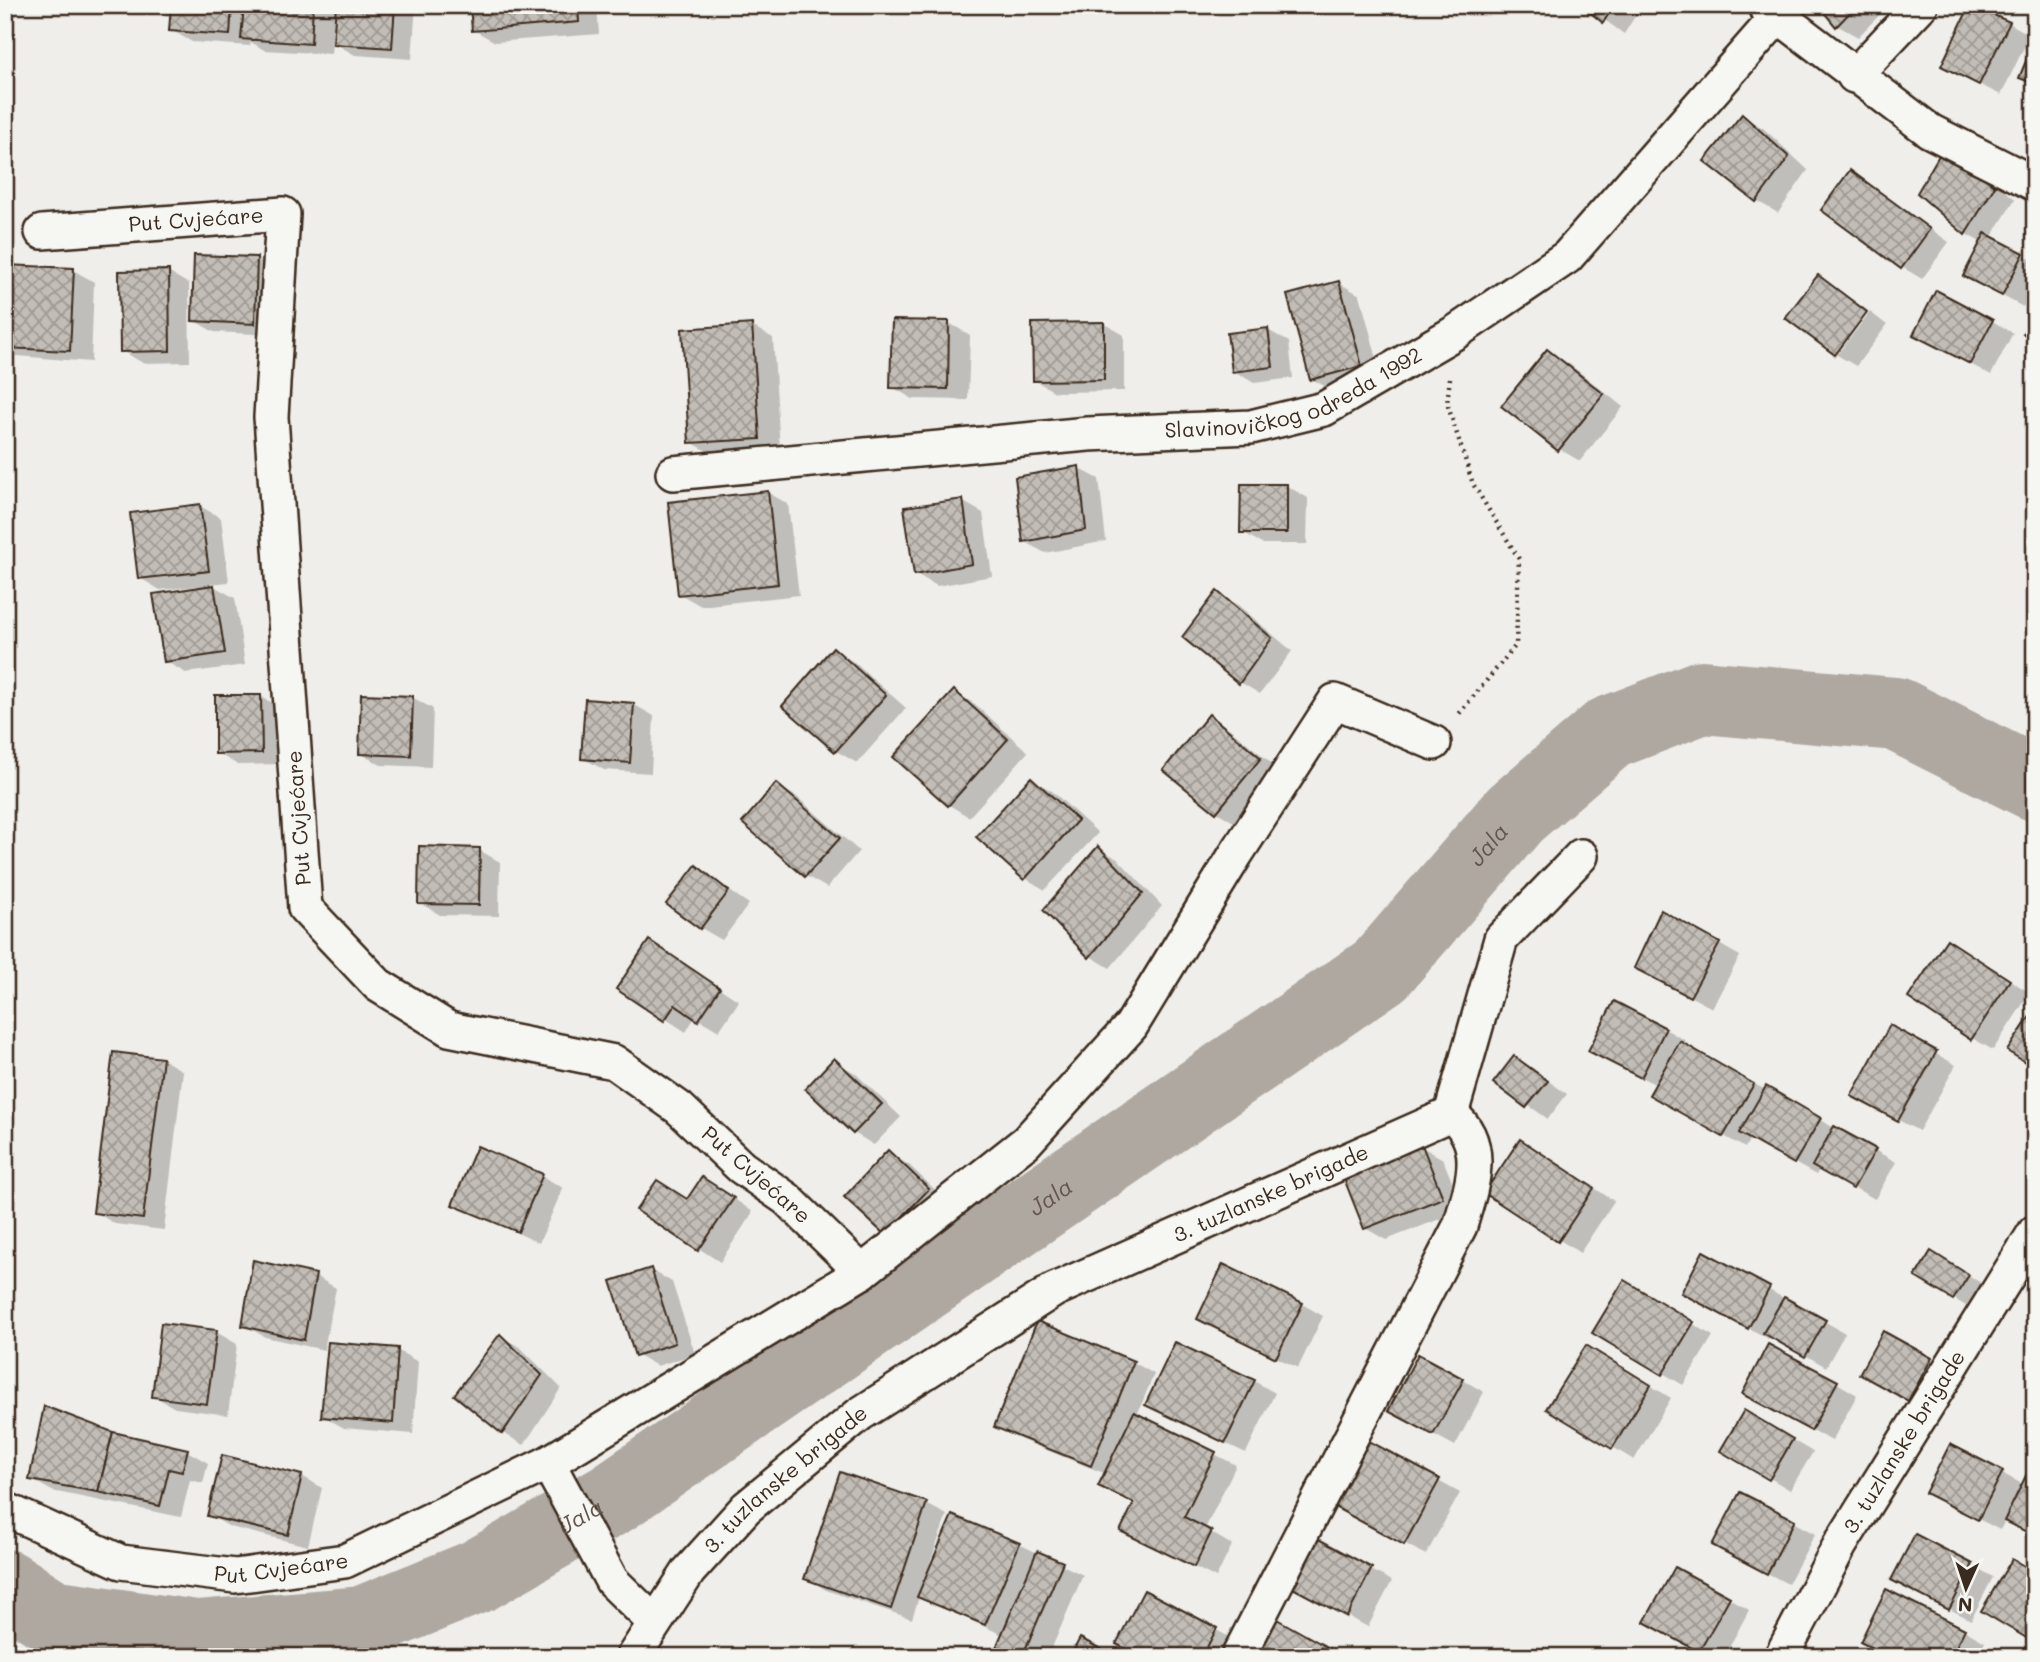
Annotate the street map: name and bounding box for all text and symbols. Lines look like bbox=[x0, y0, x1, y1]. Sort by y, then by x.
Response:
street label: Put Cvjećare bbox=[127, 200, 264, 237]
street label: Slavinovičkog odreda 1992 bbox=[1164, 340, 1426, 443]
street label: Put Cvjećare bbox=[279, 750, 316, 887]
water label: Jala bbox=[1461, 816, 1515, 872]
street label: Put Cvjećare bbox=[697, 1119, 817, 1228]
street label: 3. tuzlanske brigade bbox=[1169, 1137, 1372, 1247]
water label: Jala bbox=[1022, 1171, 1078, 1222]
street label: 3. tuzlanske brigade bbox=[1836, 1345, 1970, 1538]
street label: 3. tuzlanske brigade bbox=[697, 1399, 872, 1558]
water label: Jala bbox=[553, 1491, 608, 1540]
street label: Put Cvjećare bbox=[213, 1546, 350, 1588]
north arrow bbox=[1932, 1554, 2002, 1624]
text: N bbox=[1957, 1593, 1973, 1618]

